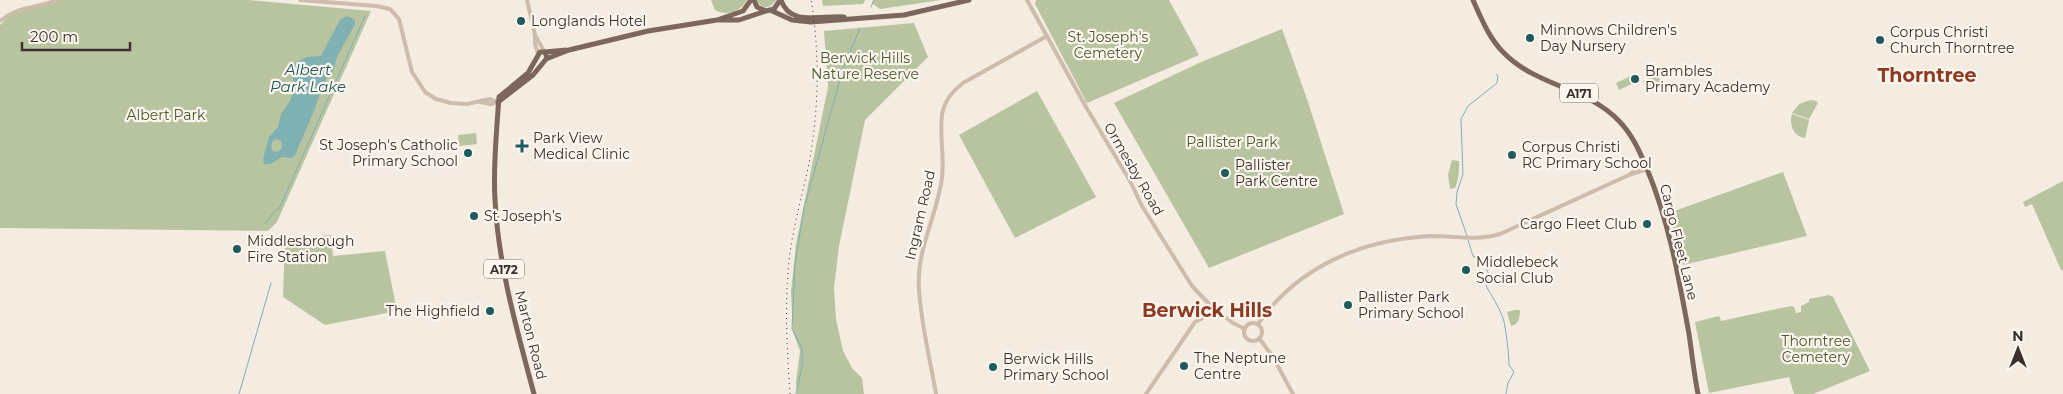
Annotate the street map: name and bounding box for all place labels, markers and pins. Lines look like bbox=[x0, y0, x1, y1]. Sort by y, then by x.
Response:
place label: Longlands Hotel bbox=[531, 12, 646, 30]
marker: Longlands Hotel bbox=[515, 15, 527, 27]
place label: Minnows Children's Day Nursery bbox=[1540, 21, 1677, 55]
place label: Corpus Christi Church Thorntree bbox=[1890, 23, 2014, 57]
marker: Minnows Children's Day Nursery bbox=[1524, 32, 1536, 44]
marker: Corpus Christi Church Thorntree bbox=[1874, 34, 1886, 46]
place label: Brambles Primary Academy bbox=[1645, 62, 1771, 96]
marker: Brambles Primary Academy bbox=[1629, 73, 1641, 85]
place label: Park View Medical Clinic bbox=[533, 129, 630, 163]
place label: St Joseph's Catholic Primary School bbox=[319, 136, 458, 170]
place label: Corpus Christi RC Primary School bbox=[1522, 138, 1652, 172]
marker: Park View Medical Clinic bbox=[515, 139, 529, 153]
marker: St Joseph's Catholic Primary School bbox=[462, 147, 474, 159]
marker: Corpus Christi RC Primary School bbox=[1506, 149, 1518, 161]
place label: Pallister Park Centre bbox=[1235, 156, 1318, 190]
marker: Pallister Park Centre bbox=[1219, 167, 1231, 179]
place label: St Joseph’s bbox=[484, 207, 562, 225]
marker: St Joseph’s bbox=[468, 210, 480, 222]
place label: Cargo Fleet Club bbox=[1520, 215, 1637, 233]
marker: Cargo Fleet Club bbox=[1641, 218, 1653, 230]
place label: Middlesbrough Fire Station bbox=[247, 232, 354, 266]
marker: Middlesbrough Fire Station bbox=[231, 243, 243, 255]
place label: Middlebeck Social Club bbox=[1476, 253, 1559, 287]
marker: Middlebeck Social Club bbox=[1460, 264, 1472, 276]
place label: Pallister Park Primary School bbox=[1358, 288, 1464, 322]
marker: Pallister Park Primary School bbox=[1342, 299, 1354, 311]
place label: The Highfield bbox=[386, 302, 480, 320]
marker: The Highfield bbox=[484, 305, 496, 317]
place label: The Neptune Centre bbox=[1194, 349, 1286, 383]
place label: Berwick Hills Primary School bbox=[1003, 350, 1109, 384]
marker: The Neptune Centre bbox=[1178, 360, 1190, 372]
marker: Berwick Hills Primary School bbox=[987, 361, 999, 373]

